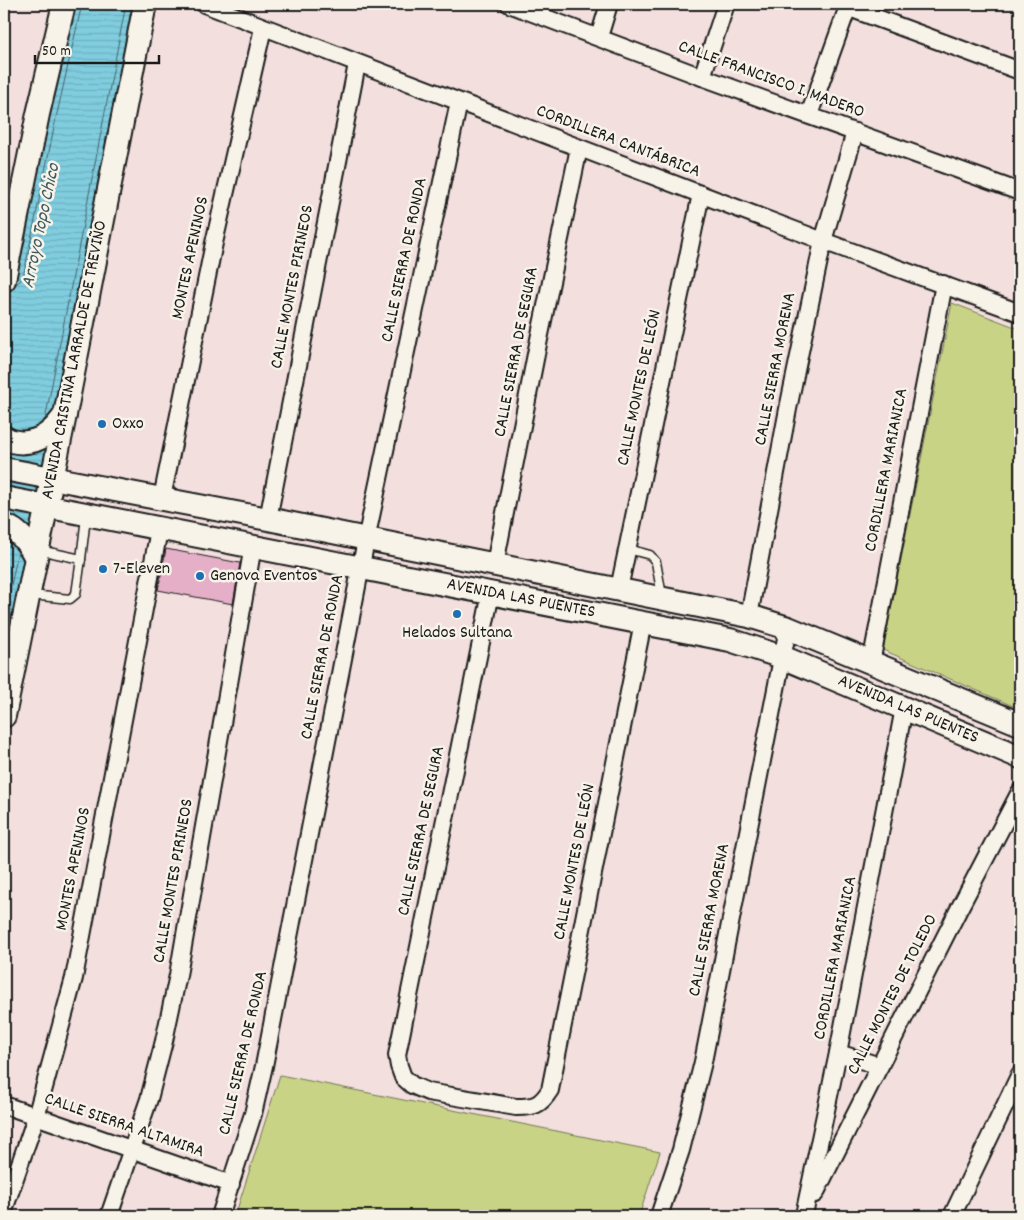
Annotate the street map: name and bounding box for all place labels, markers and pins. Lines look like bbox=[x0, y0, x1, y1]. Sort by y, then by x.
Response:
place label: Oxxo bbox=[112, 412, 144, 437]
marker: Oxxo bbox=[96, 418, 108, 430]
place label: 7-Eleven bbox=[113, 557, 170, 582]
marker: 7-Eleven bbox=[97, 563, 109, 575]
place label: Genova Eventos bbox=[210, 564, 318, 589]
marker: Genova Eventos bbox=[194, 570, 206, 582]
marker: Helados Sultana bbox=[451, 608, 463, 620]
place label: Helados Sultana bbox=[402, 621, 512, 646]

